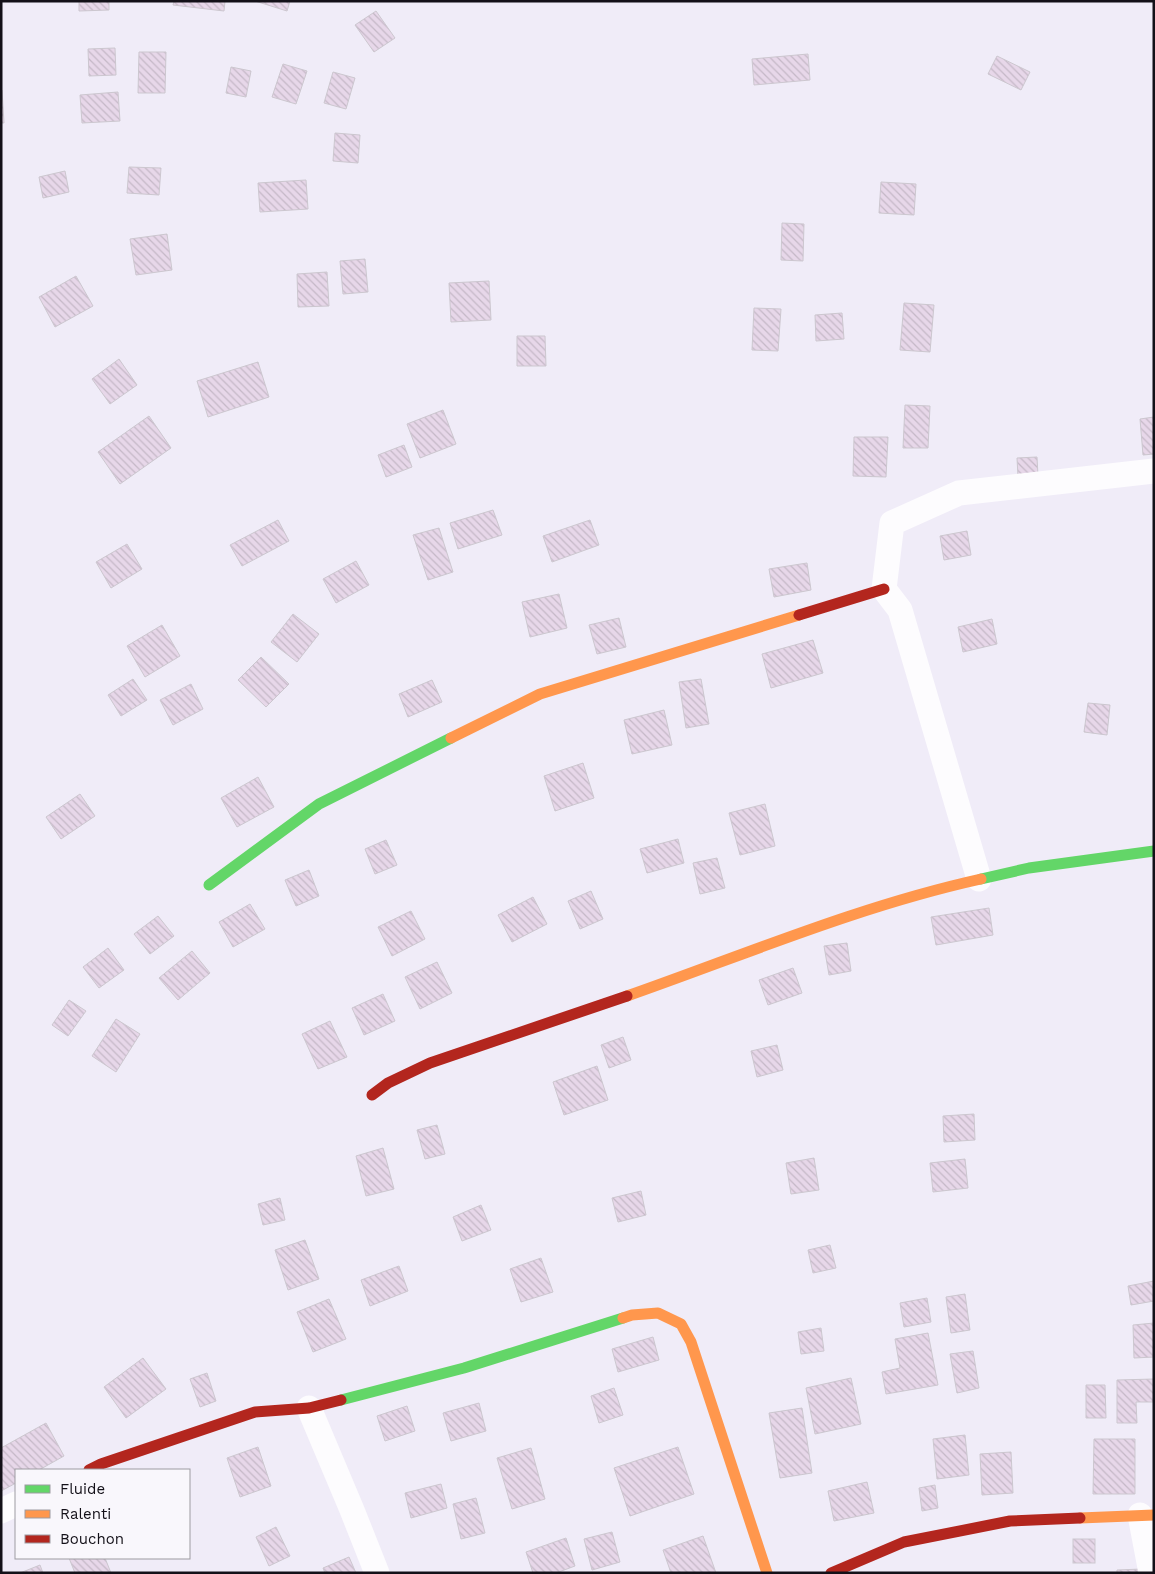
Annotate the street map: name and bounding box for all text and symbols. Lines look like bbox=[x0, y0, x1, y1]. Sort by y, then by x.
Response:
legend bbox=[15, 1469, 190, 1559]
text: Fluide bbox=[60, 1480, 105, 1498]
text: Ralenti bbox=[60, 1505, 111, 1523]
text: Bouchon bbox=[60, 1530, 124, 1548]

